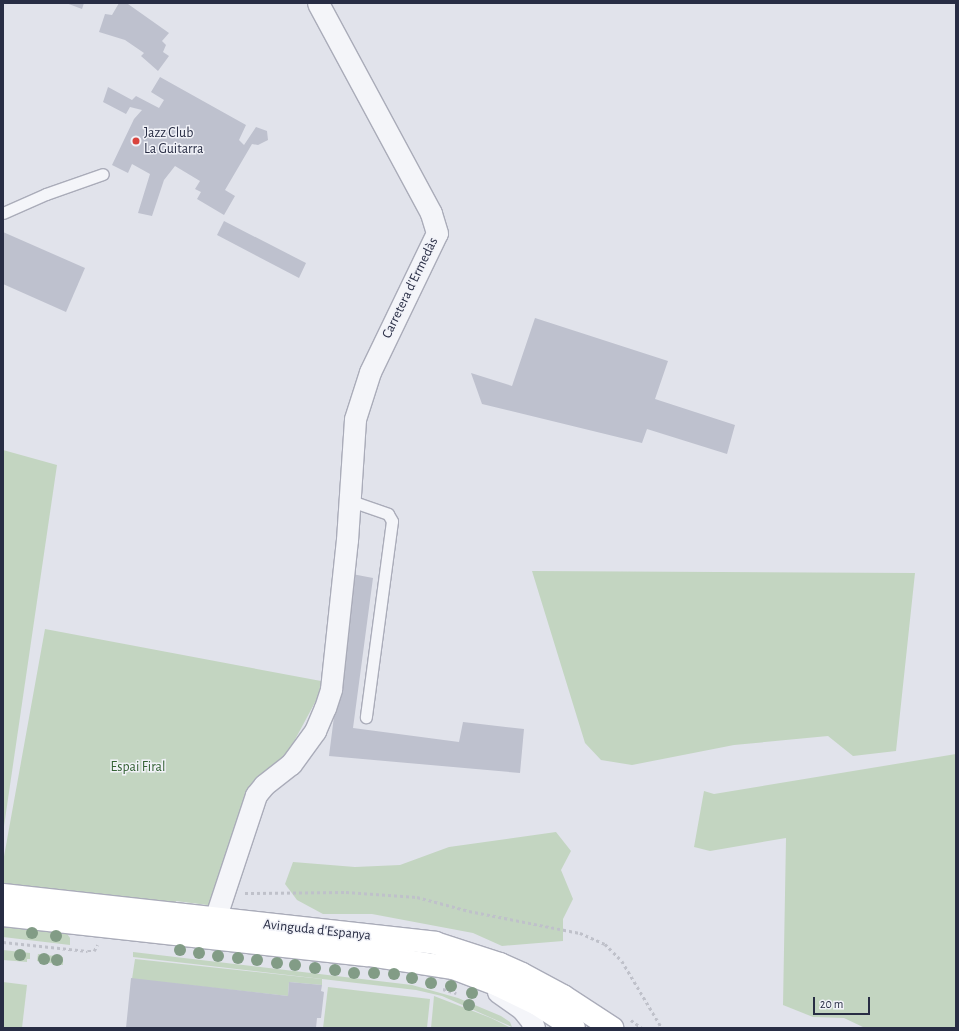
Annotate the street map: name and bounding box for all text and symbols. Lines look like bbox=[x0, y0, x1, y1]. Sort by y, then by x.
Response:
place label: Jazz Club La Guitarra bbox=[144, 125, 203, 158]
marker: Jazz Club La Guitarra bbox=[131, 136, 141, 146]
street label: Carretera d'Ermedàs bbox=[378, 235, 442, 341]
park label: Espai Firal bbox=[111, 759, 165, 775]
street label: Avinguda d'Espanya bbox=[262, 916, 372, 944]
scale bar bbox=[815, 989, 872, 1015]
text: 20 m bbox=[820, 998, 843, 1010]

